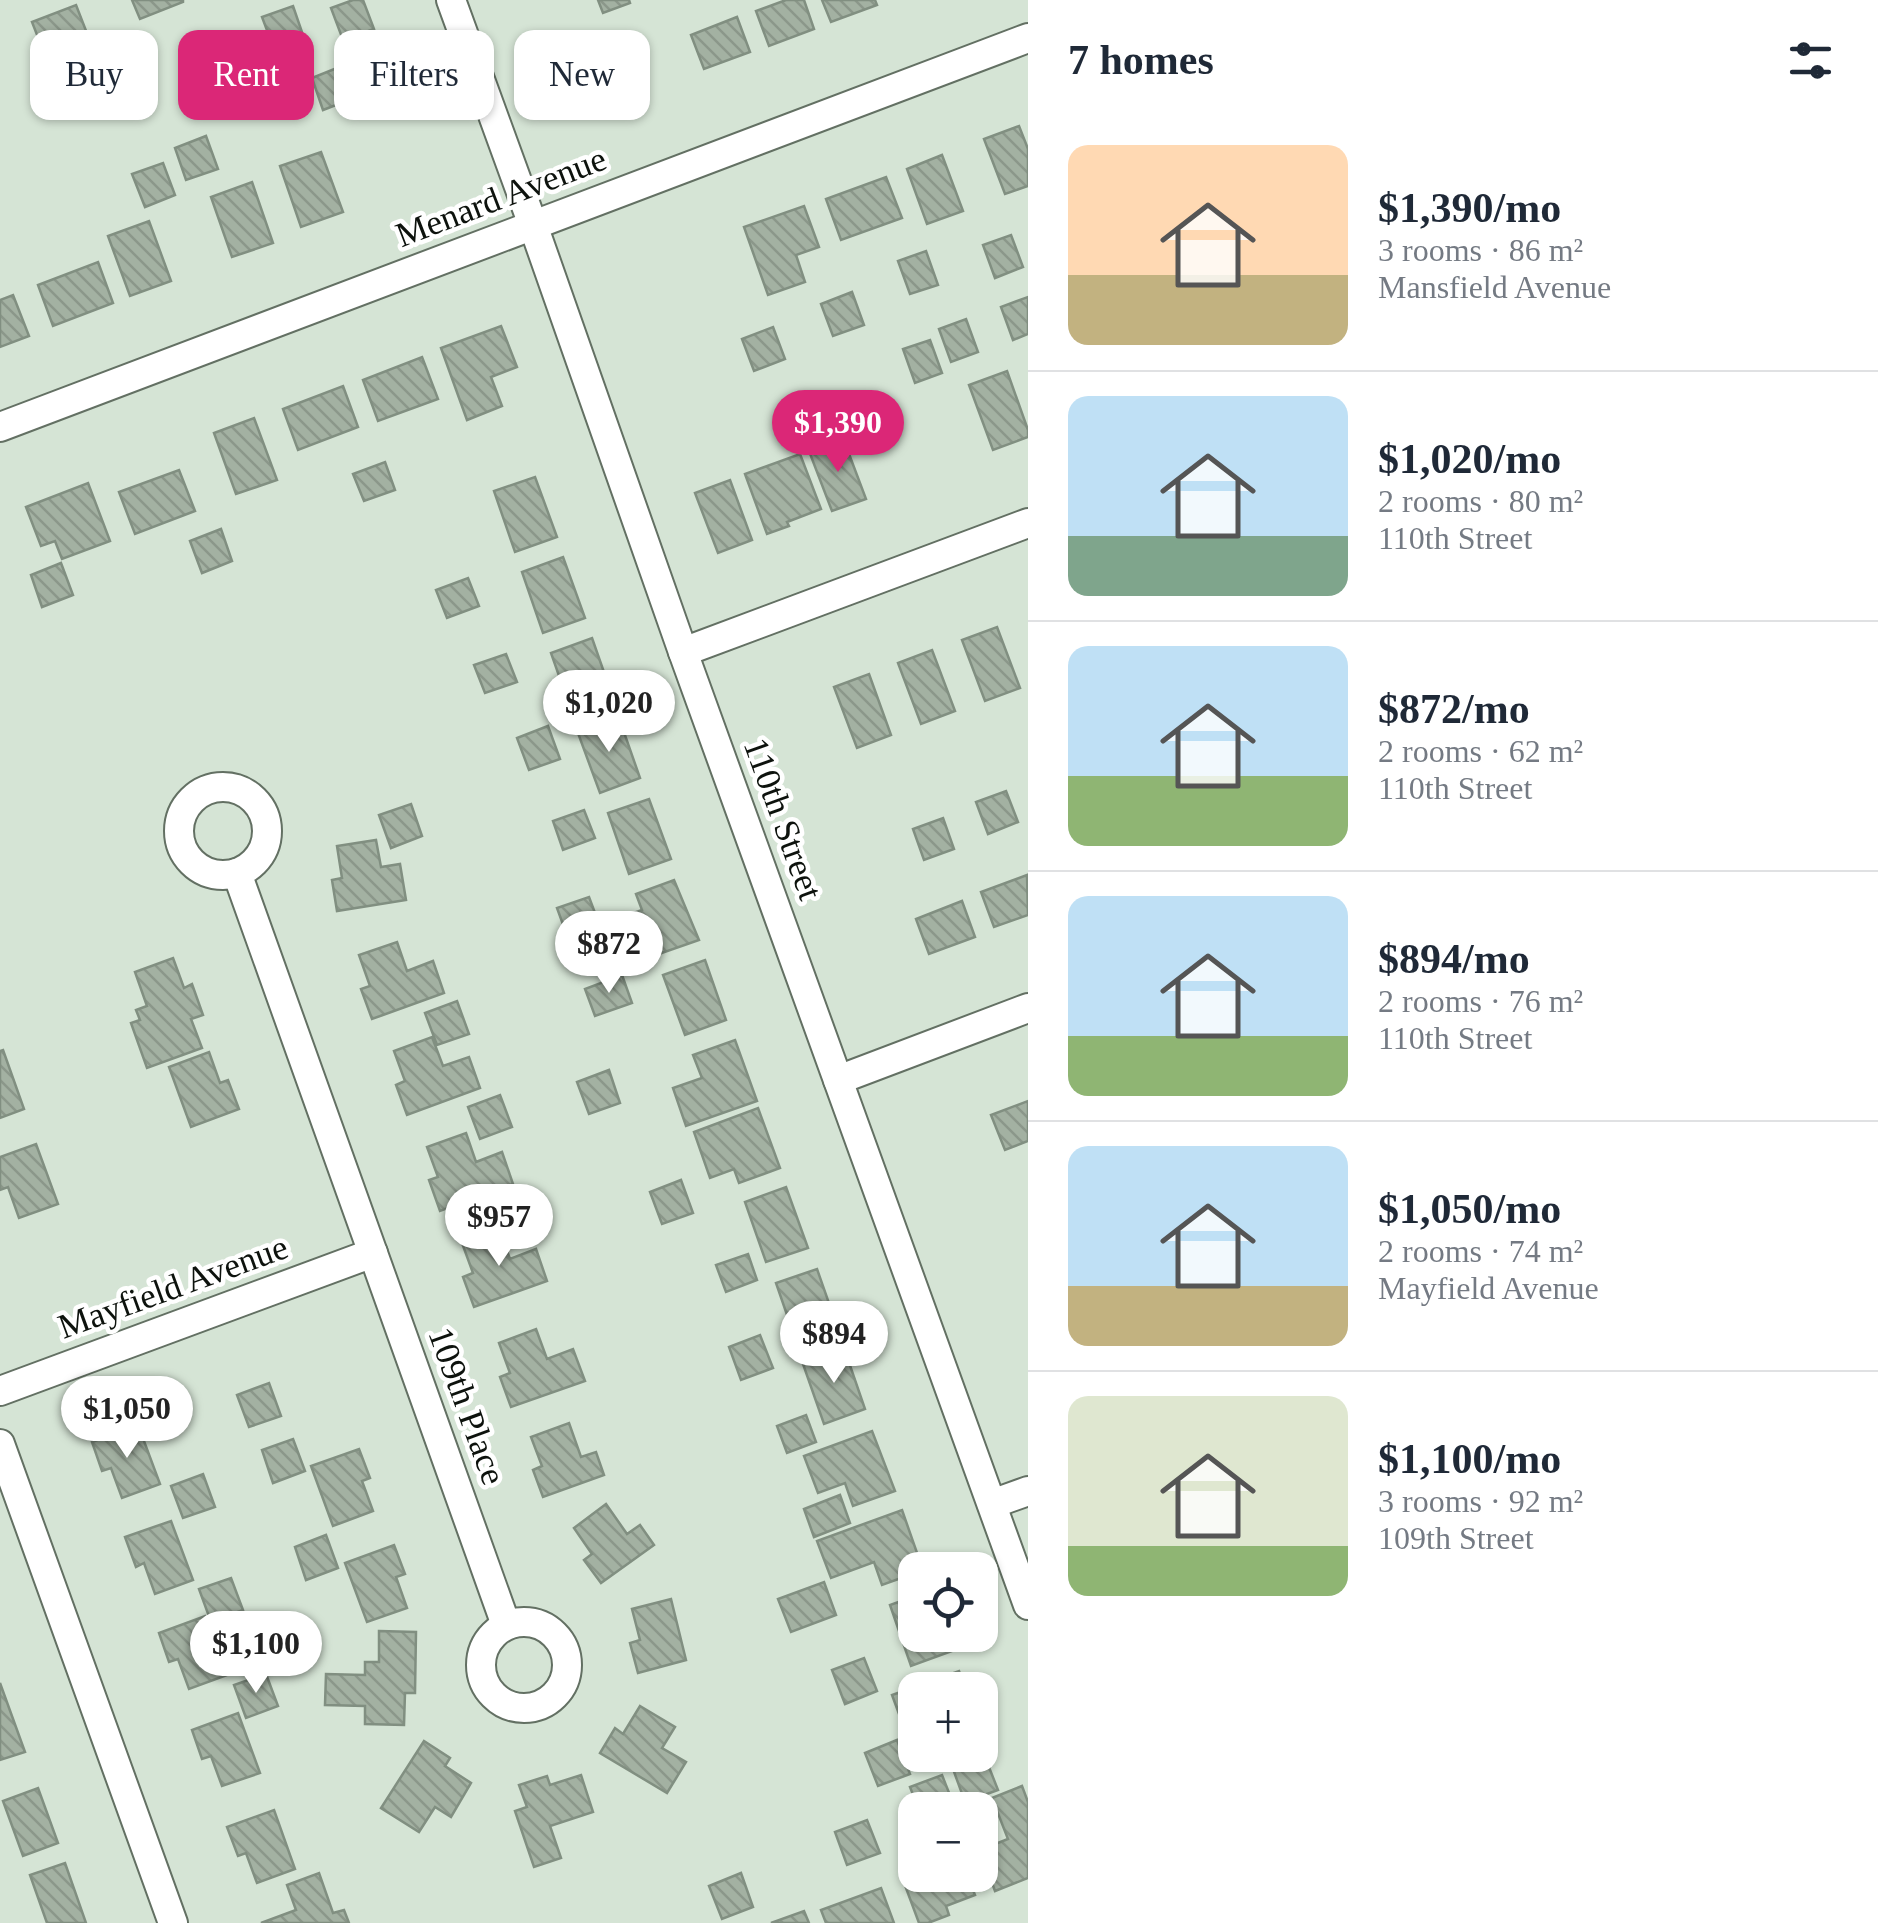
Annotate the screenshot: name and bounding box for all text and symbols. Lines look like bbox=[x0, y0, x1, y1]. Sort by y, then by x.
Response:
chip: Buy bbox=[30, 30, 158, 120]
chip: Rent bbox=[178, 30, 314, 120]
chip: Filters bbox=[334, 30, 494, 120]
chip: New bbox=[514, 30, 650, 120]
icon: filters bbox=[1783, 33, 1838, 88]
text: 7 homes bbox=[1068, 37, 1214, 83]
street label: Menard Avenue bbox=[390, 139, 612, 255]
icon: home bbox=[1148, 185, 1268, 305]
text: $1,390/mo bbox=[1378, 185, 1561, 231]
text: 3 rooms · 86 m² bbox=[1378, 232, 1583, 268]
text: Mansfield Avenue bbox=[1378, 269, 1611, 305]
pin: $1,390 bbox=[757, 390, 919, 475]
text: $1,390 bbox=[794, 404, 882, 440]
icon: home bbox=[1148, 436, 1268, 556]
text: $1,020/mo bbox=[1378, 436, 1561, 482]
text: 2 rooms · 80 m² bbox=[1378, 483, 1583, 519]
text: 110th Street bbox=[1378, 520, 1532, 556]
pin: $1,020 bbox=[528, 670, 690, 755]
text: $1,020 bbox=[565, 684, 653, 720]
icon: home bbox=[1148, 686, 1268, 806]
text: $872/mo bbox=[1378, 686, 1530, 732]
street label: 110th Street bbox=[736, 733, 830, 905]
text: 2 rooms · 62 m² bbox=[1378, 733, 1583, 769]
text: 110th Street bbox=[1378, 770, 1532, 806]
pin: $872 bbox=[550, 911, 668, 996]
text: $872 bbox=[577, 925, 641, 961]
icon: home bbox=[1148, 936, 1268, 1056]
text: $894/mo bbox=[1378, 936, 1530, 982]
text: 2 rooms · 76 m² bbox=[1378, 983, 1583, 1019]
text: 110th Street bbox=[1378, 1020, 1532, 1056]
pin: $957 bbox=[440, 1184, 558, 1269]
icon: home bbox=[1148, 1186, 1268, 1306]
text: $1,050/mo bbox=[1378, 1186, 1561, 1232]
text: $957 bbox=[467, 1198, 531, 1234]
street label: Mayfield Avenue bbox=[53, 1227, 293, 1347]
text: 2 rooms · 74 m² bbox=[1378, 1233, 1583, 1269]
text: Mayfield Avenue bbox=[1378, 1270, 1599, 1306]
pin: $894 bbox=[775, 1301, 893, 1386]
text: $894 bbox=[802, 1315, 866, 1351]
street label: 109th Place bbox=[421, 1322, 513, 1490]
pin: $1,050 bbox=[46, 1376, 208, 1461]
text: $1,050 bbox=[83, 1390, 171, 1426]
icon: home bbox=[1148, 1436, 1268, 1556]
text: $1,100/mo bbox=[1378, 1436, 1561, 1482]
text: 3 rooms · 92 m² bbox=[1378, 1483, 1583, 1519]
text: 109th Street bbox=[1378, 1520, 1534, 1556]
map controls bbox=[898, 1552, 998, 1892]
button: locate bbox=[898, 1552, 998, 1652]
pin: $1,100 bbox=[175, 1611, 337, 1696]
text: $1,100 bbox=[212, 1625, 300, 1661]
button: + bbox=[898, 1672, 998, 1772]
button: − bbox=[898, 1792, 998, 1892]

